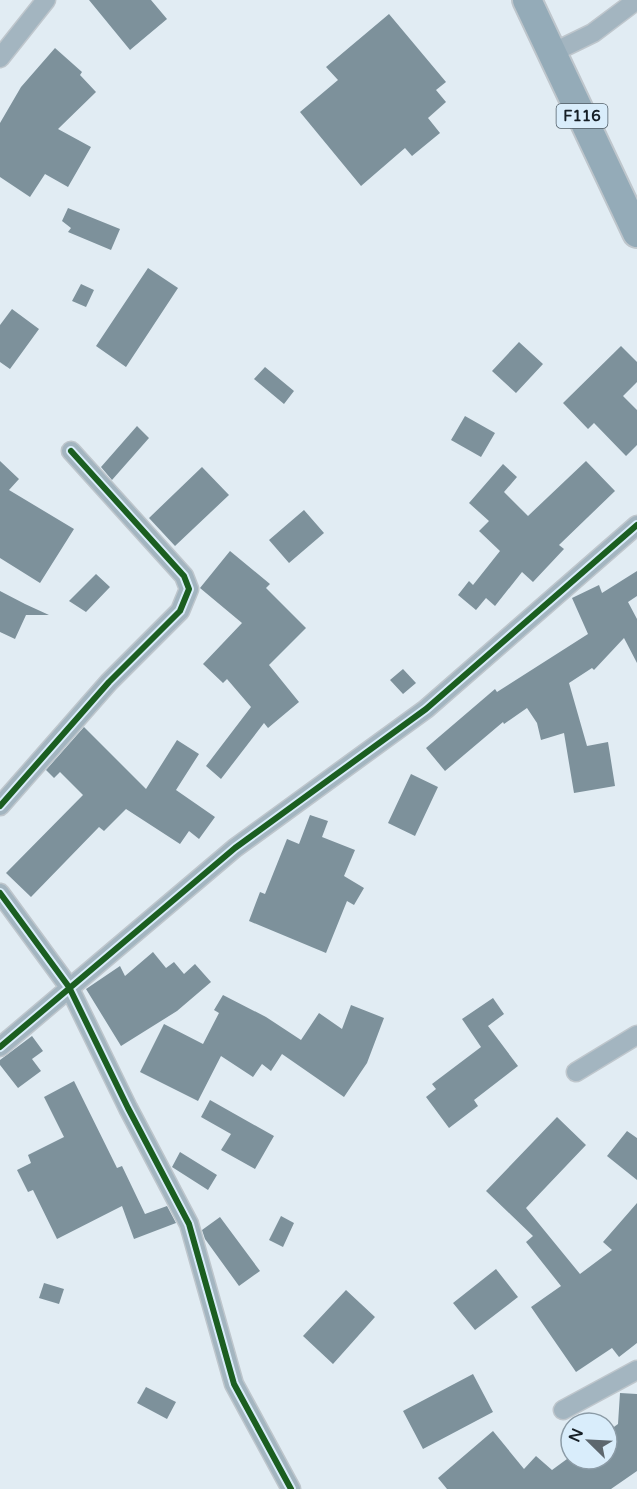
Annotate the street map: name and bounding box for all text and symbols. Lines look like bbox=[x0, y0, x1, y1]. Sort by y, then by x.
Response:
road number: F116 bbox=[556, 104, 608, 128]
north arrow bbox=[559, 1411, 619, 1471]
text: N bbox=[564, 1425, 588, 1445]

